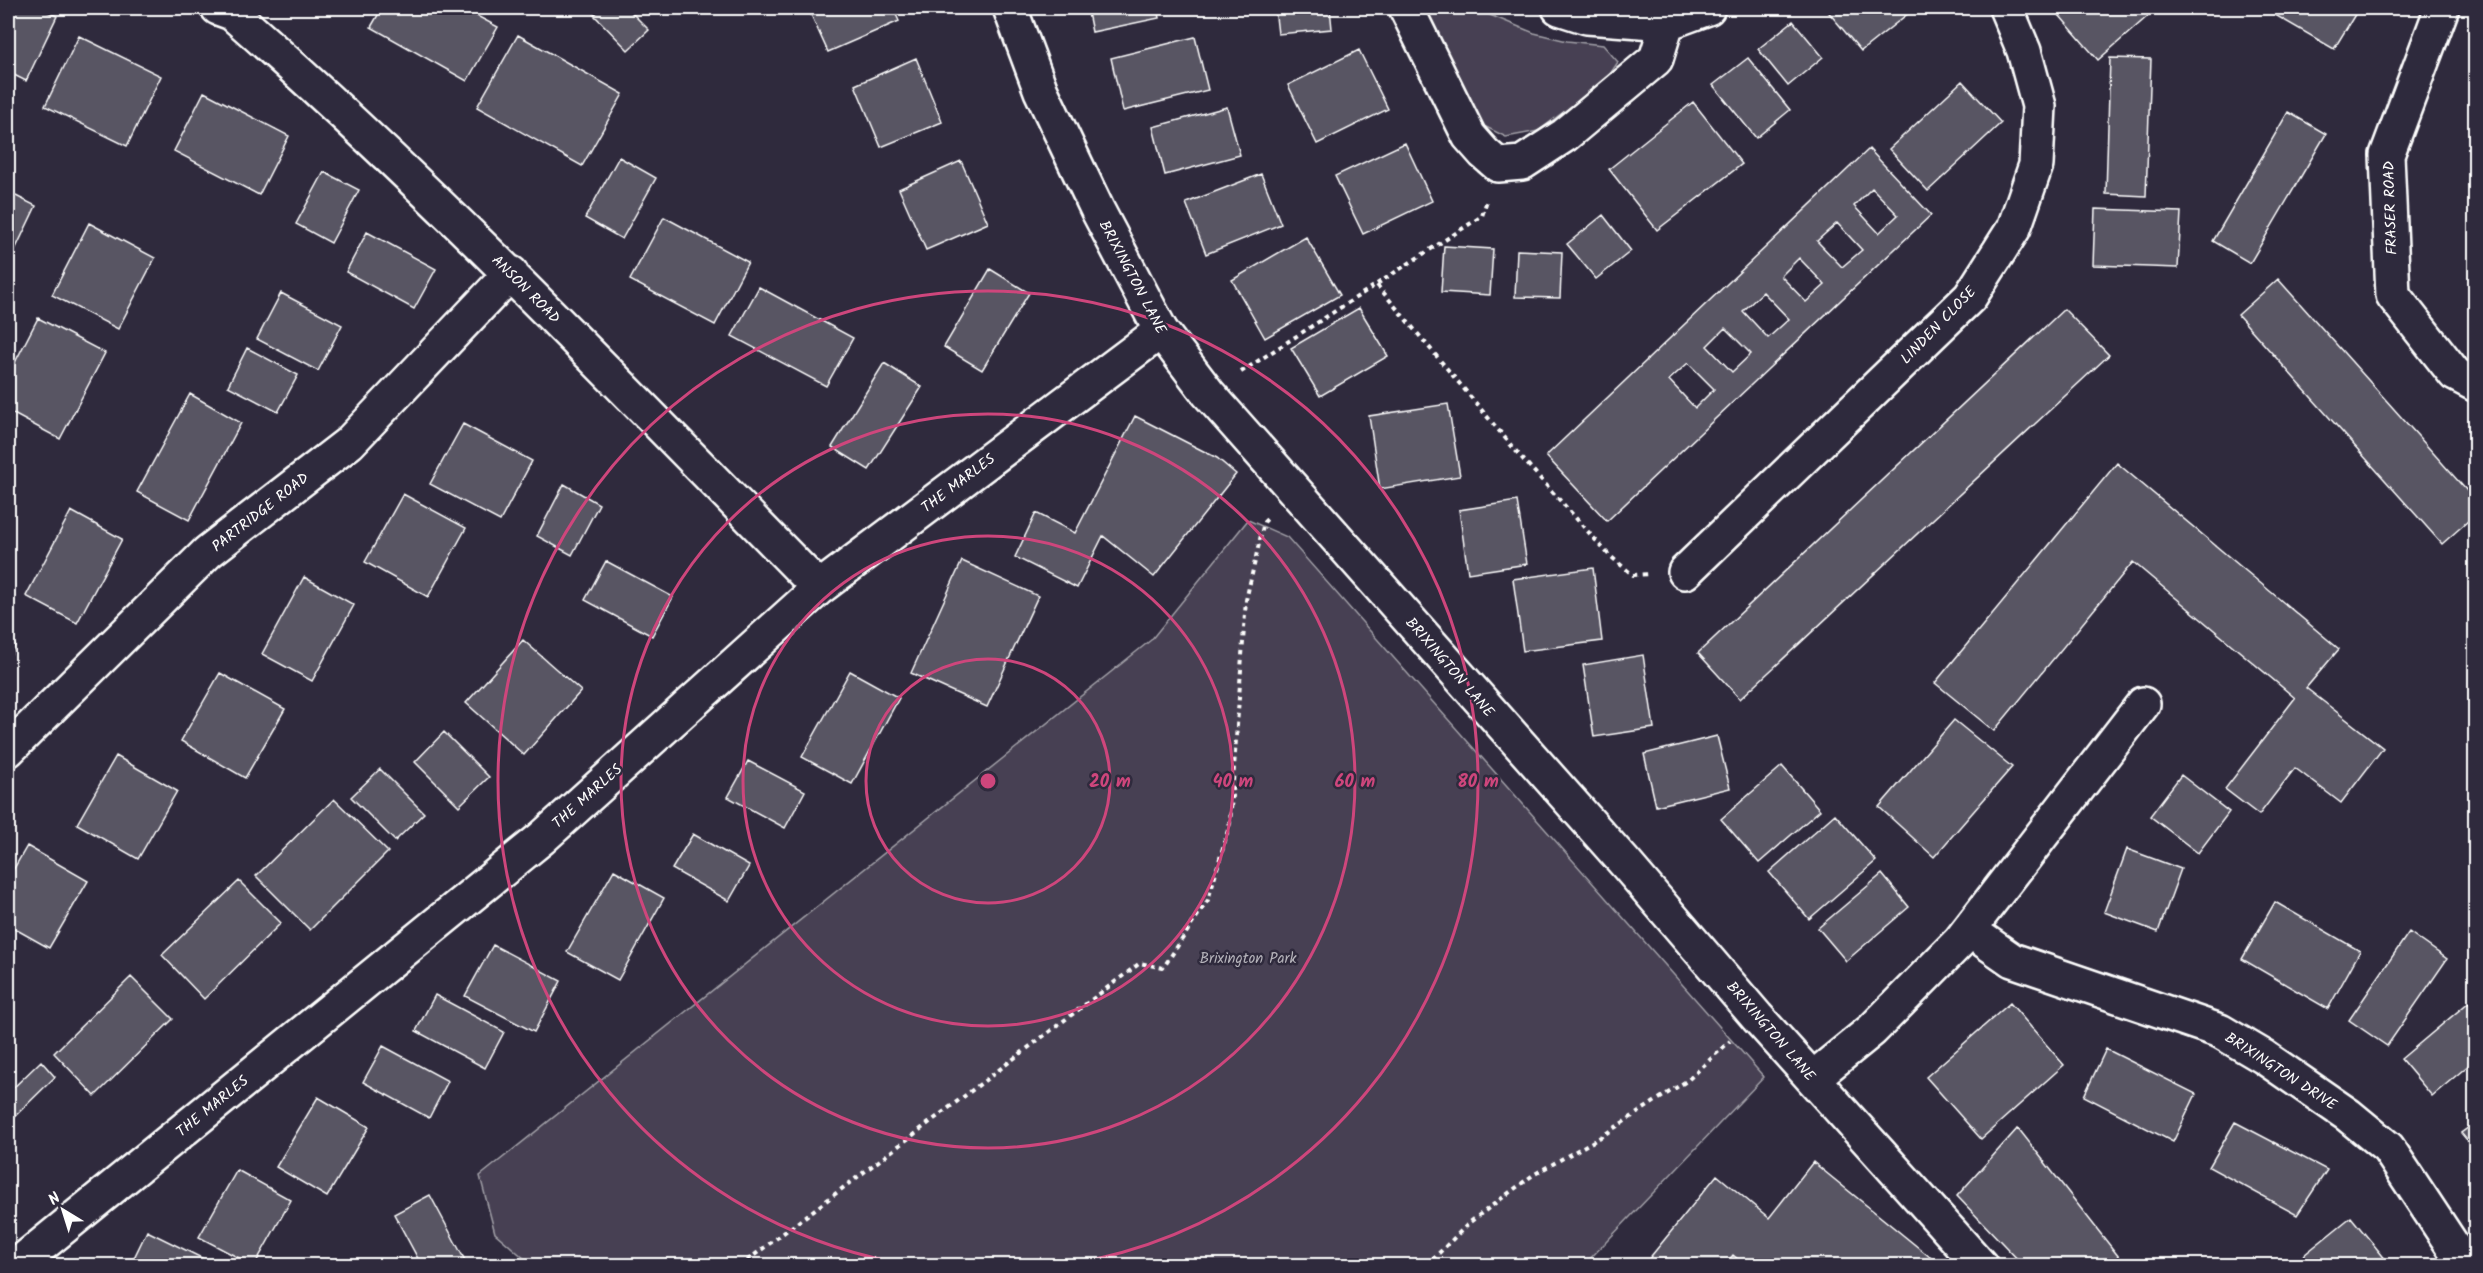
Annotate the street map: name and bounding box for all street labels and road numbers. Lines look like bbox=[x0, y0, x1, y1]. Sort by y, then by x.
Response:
street label: FRASER ROAD bbox=[2377, 160, 2405, 255]
street label: BRIXINGTON LANE bbox=[1092, 216, 1173, 340]
street label: ANSON ROAD bbox=[485, 250, 566, 330]
street label: LINDEN CLOSE bbox=[1895, 280, 1983, 370]
street label: THE MARLES bbox=[916, 448, 1001, 520]
street label: PARTRIDGE ROAD bbox=[207, 467, 315, 559]
street label: BRIXINGTON LANE bbox=[1399, 612, 1500, 724]
street label: THE MARLES bbox=[547, 759, 628, 835]
street label: BRIXINGTON LANE bbox=[1720, 976, 1821, 1088]
street label: BRIXINGTON DRIVE bbox=[2220, 1027, 2342, 1118]
street label: THE MARLES bbox=[171, 1070, 254, 1144]

